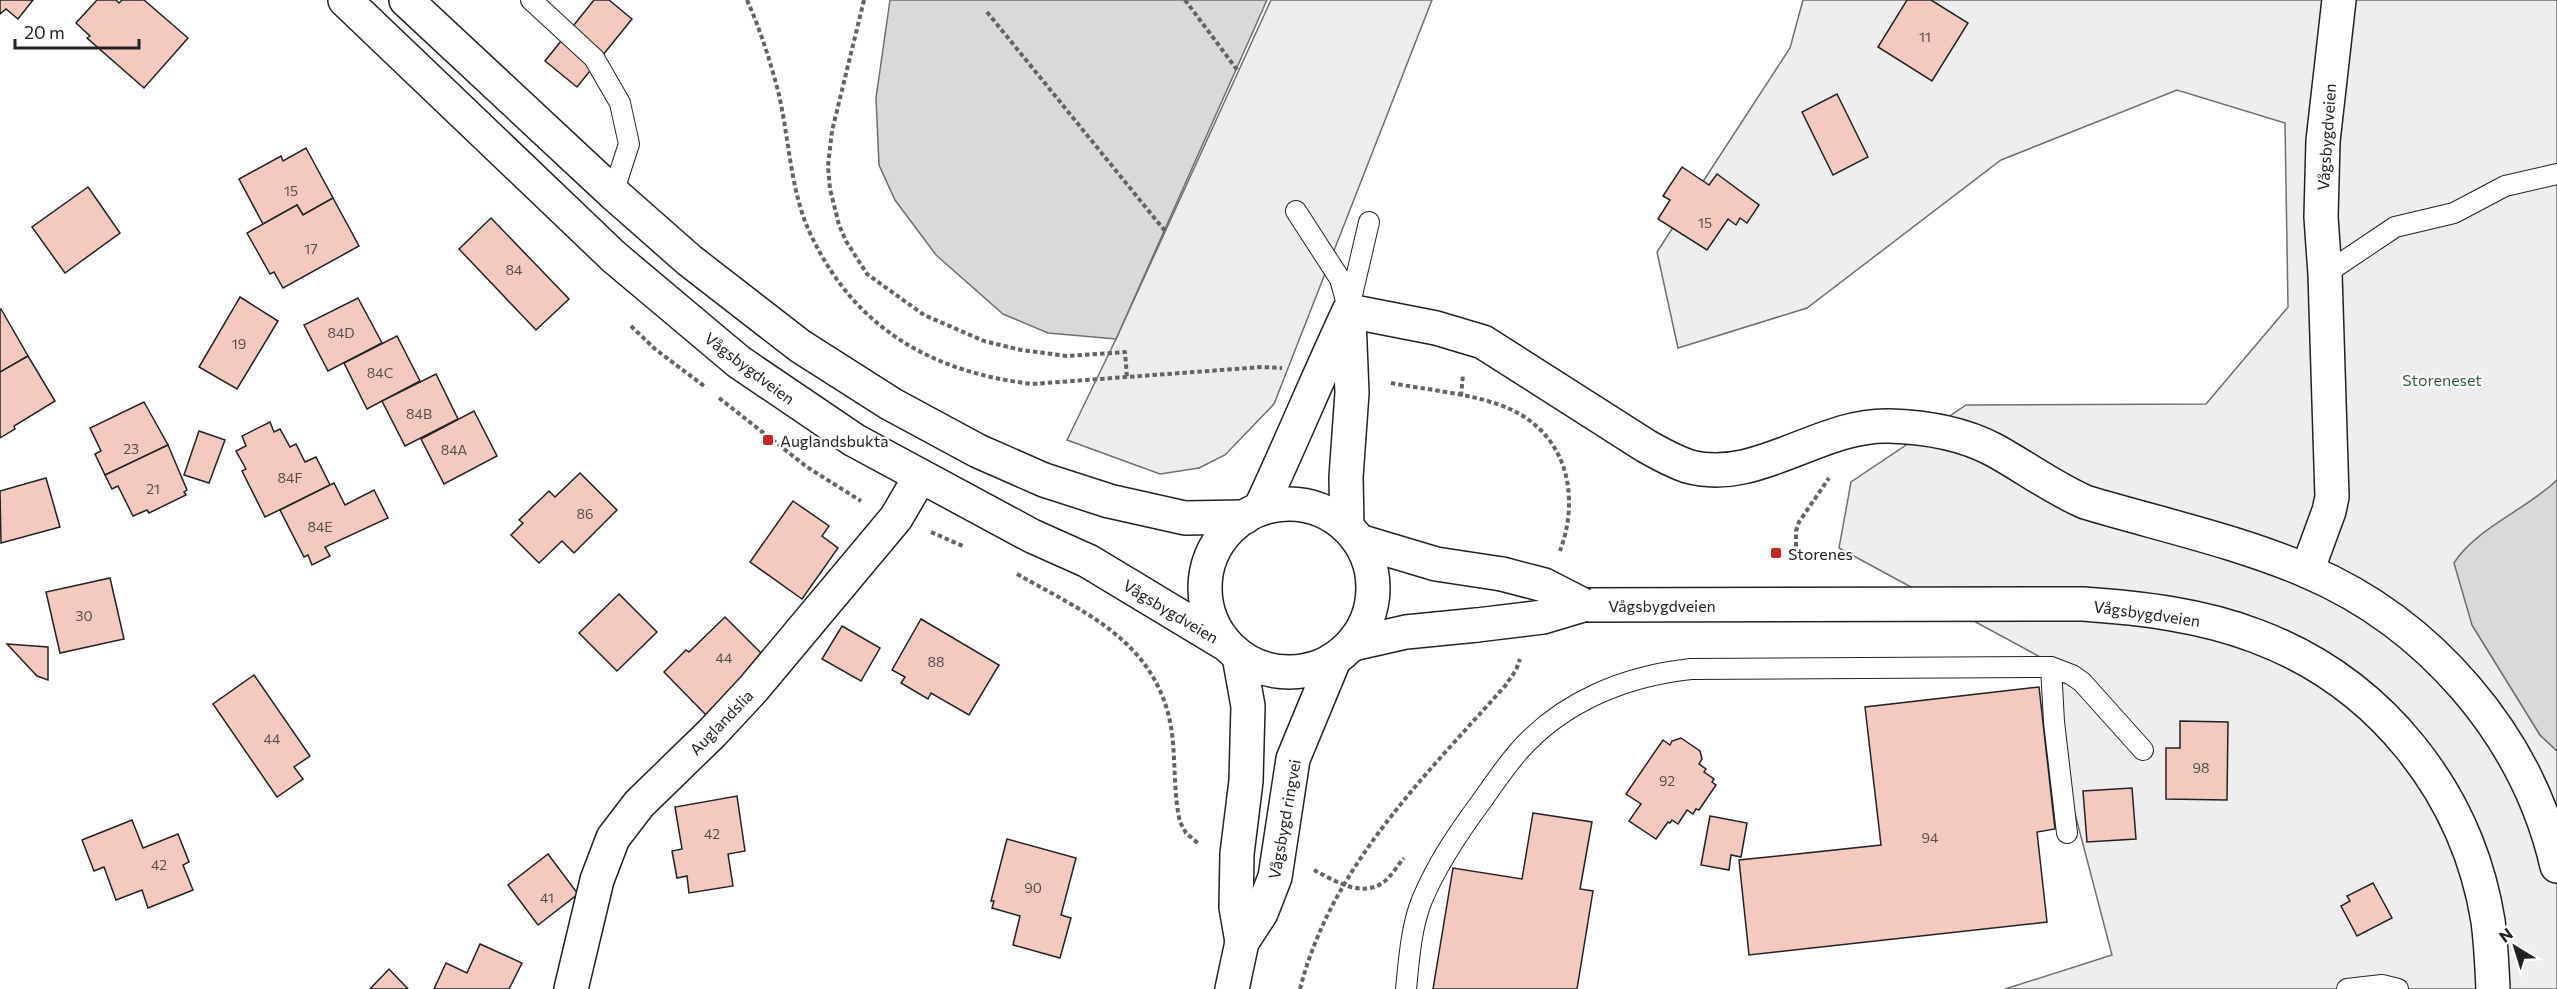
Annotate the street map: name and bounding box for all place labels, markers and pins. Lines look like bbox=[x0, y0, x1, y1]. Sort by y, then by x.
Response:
place label: Auglandsbukta bbox=[780, 431, 889, 450]
marker: Auglandsbukta bbox=[761, 433, 775, 447]
place label: Storenes bbox=[1788, 544, 1853, 563]
marker: Storenes bbox=[1769, 546, 1783, 560]

